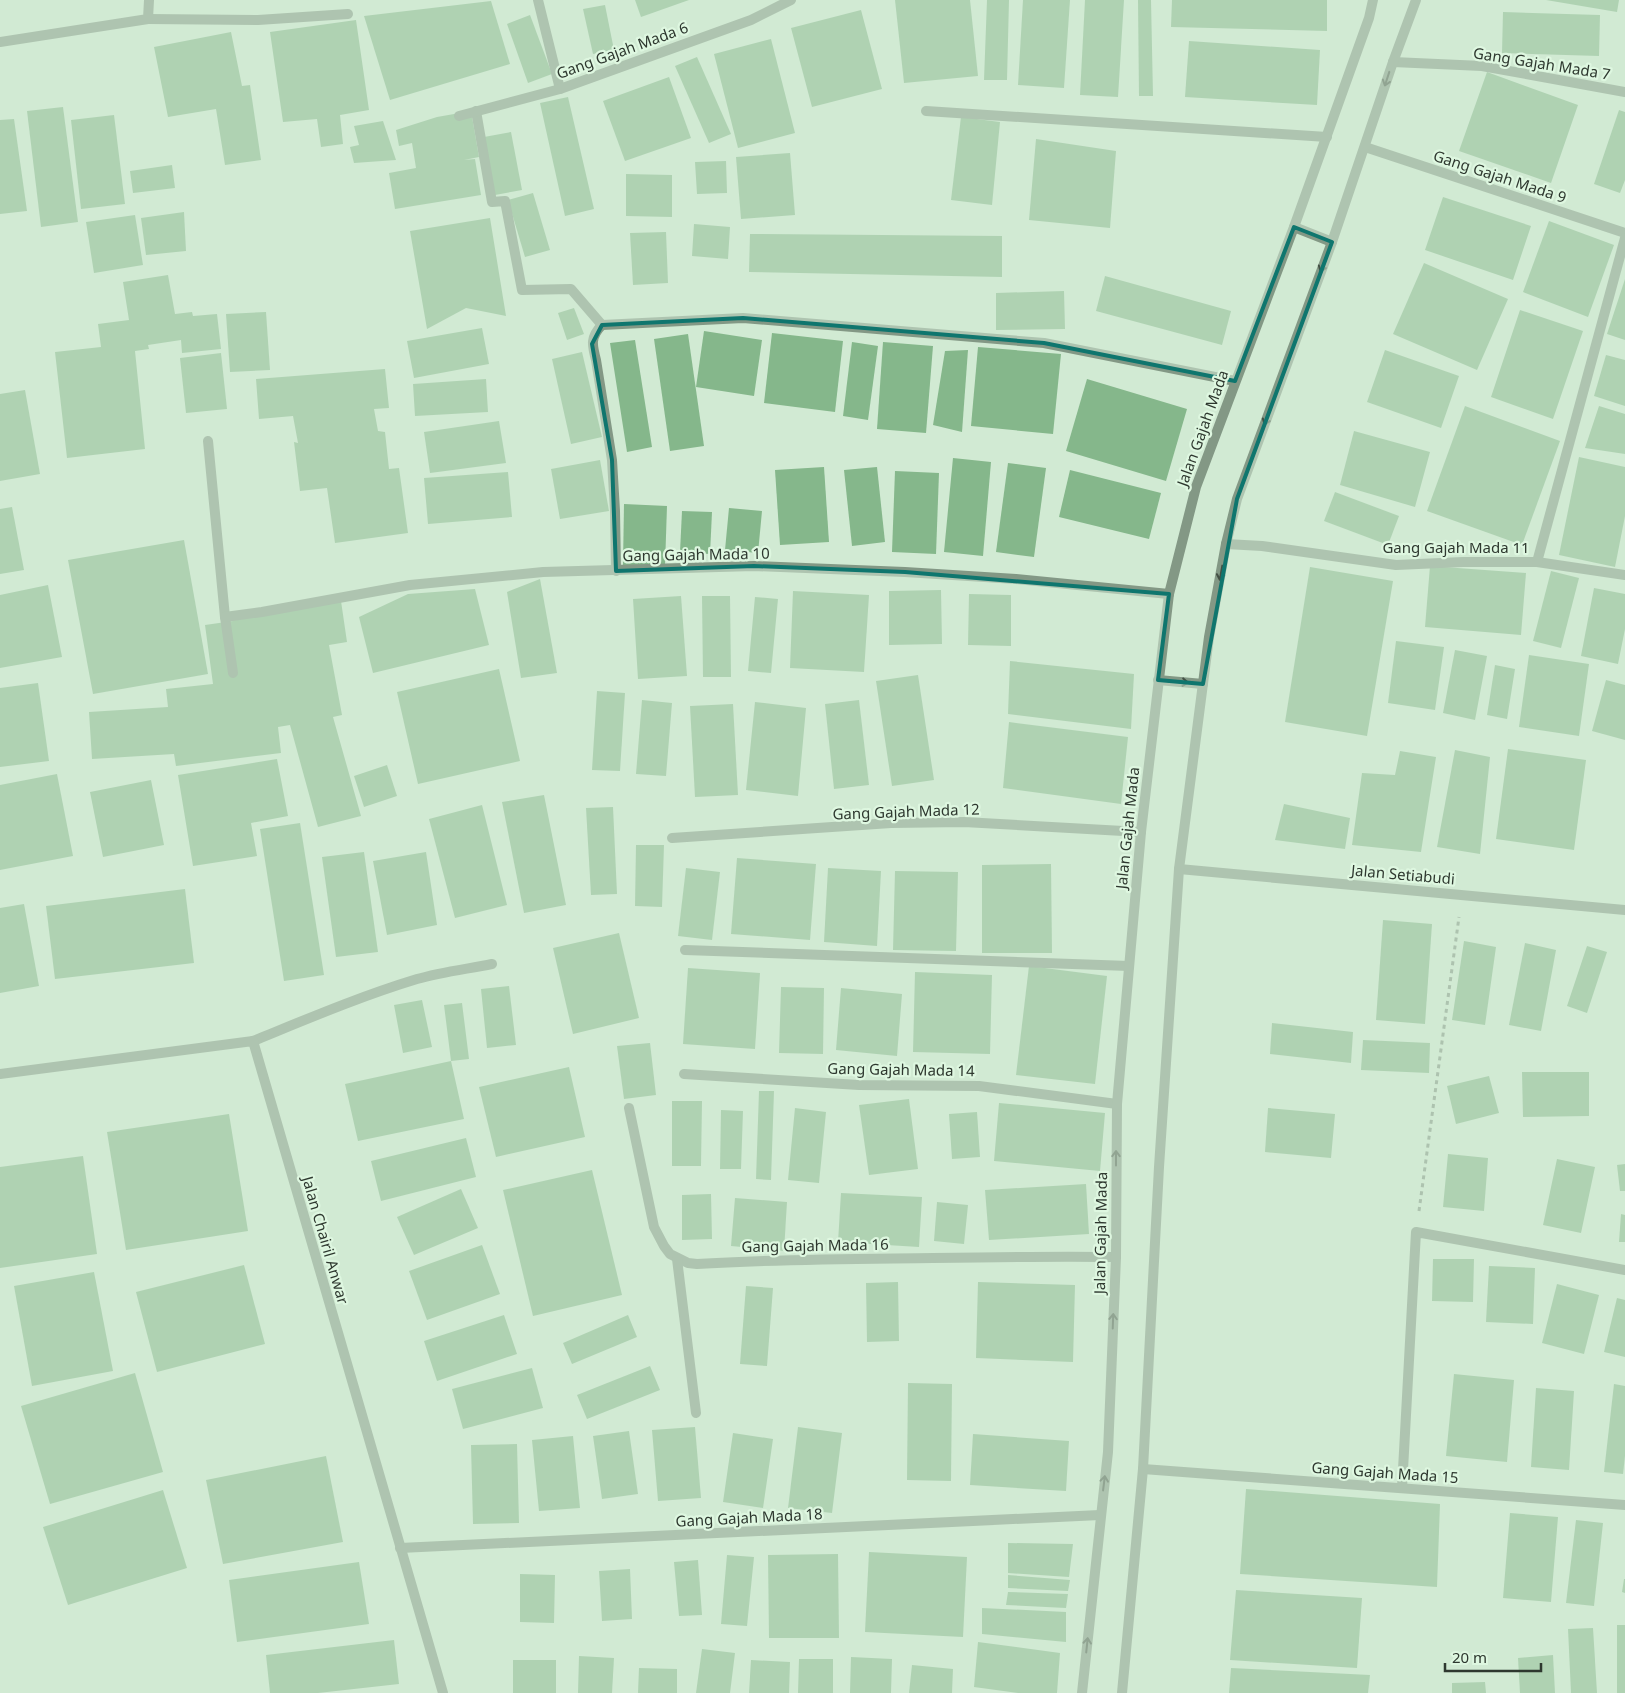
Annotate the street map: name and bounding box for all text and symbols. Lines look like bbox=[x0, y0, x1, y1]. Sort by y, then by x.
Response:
street label: Gang Gajah Mada 6 bbox=[553, 17, 691, 83]
street label: Gang Gajah Mada 7 bbox=[1472, 42, 1612, 84]
one-way arrow bbox=[1382, 70, 1392, 86]
street label: Gang Gajah Mada 9 bbox=[1431, 145, 1569, 207]
one-way arrow bbox=[1318, 257, 1327, 272]
street label: Jalan Gajah Mada bbox=[1171, 367, 1232, 491]
one-way arrow bbox=[1262, 409, 1271, 425]
street label: Gang Gajah Mada 11 bbox=[1382, 537, 1530, 557]
street label: Gang Gajah Mada 10 bbox=[622, 543, 770, 565]
one-way arrow bbox=[1215, 565, 1225, 581]
one-way arrow bbox=[1172, 677, 1188, 687]
street label: Jalan Gajah Mada bbox=[1110, 766, 1143, 892]
street label: Gang Gajah Mada 12 bbox=[832, 798, 980, 824]
street label: Jalan Setiabudi bbox=[1348, 859, 1456, 888]
street label: Gang Gajah Mada 14 bbox=[827, 1058, 975, 1080]
one-way arrow bbox=[1111, 1151, 1121, 1167]
street label: Jalan Chairil Anwar bbox=[298, 1172, 354, 1306]
street label: Jalan Gajah Mada bbox=[1089, 1172, 1111, 1296]
street label: Gang Gajah Mada 16 bbox=[741, 1234, 889, 1256]
one-way arrow bbox=[1108, 1313, 1118, 1329]
street label: Gang Gajah Mada 15 bbox=[1311, 1457, 1459, 1487]
one-way arrow bbox=[1099, 1475, 1109, 1491]
street label: Gang Gajah Mada 18 bbox=[675, 1503, 823, 1531]
one-way arrow bbox=[1082, 1637, 1092, 1653]
scale bar bbox=[1445, 1640, 1541, 1672]
text: 20 m bbox=[1452, 1647, 1487, 1667]

